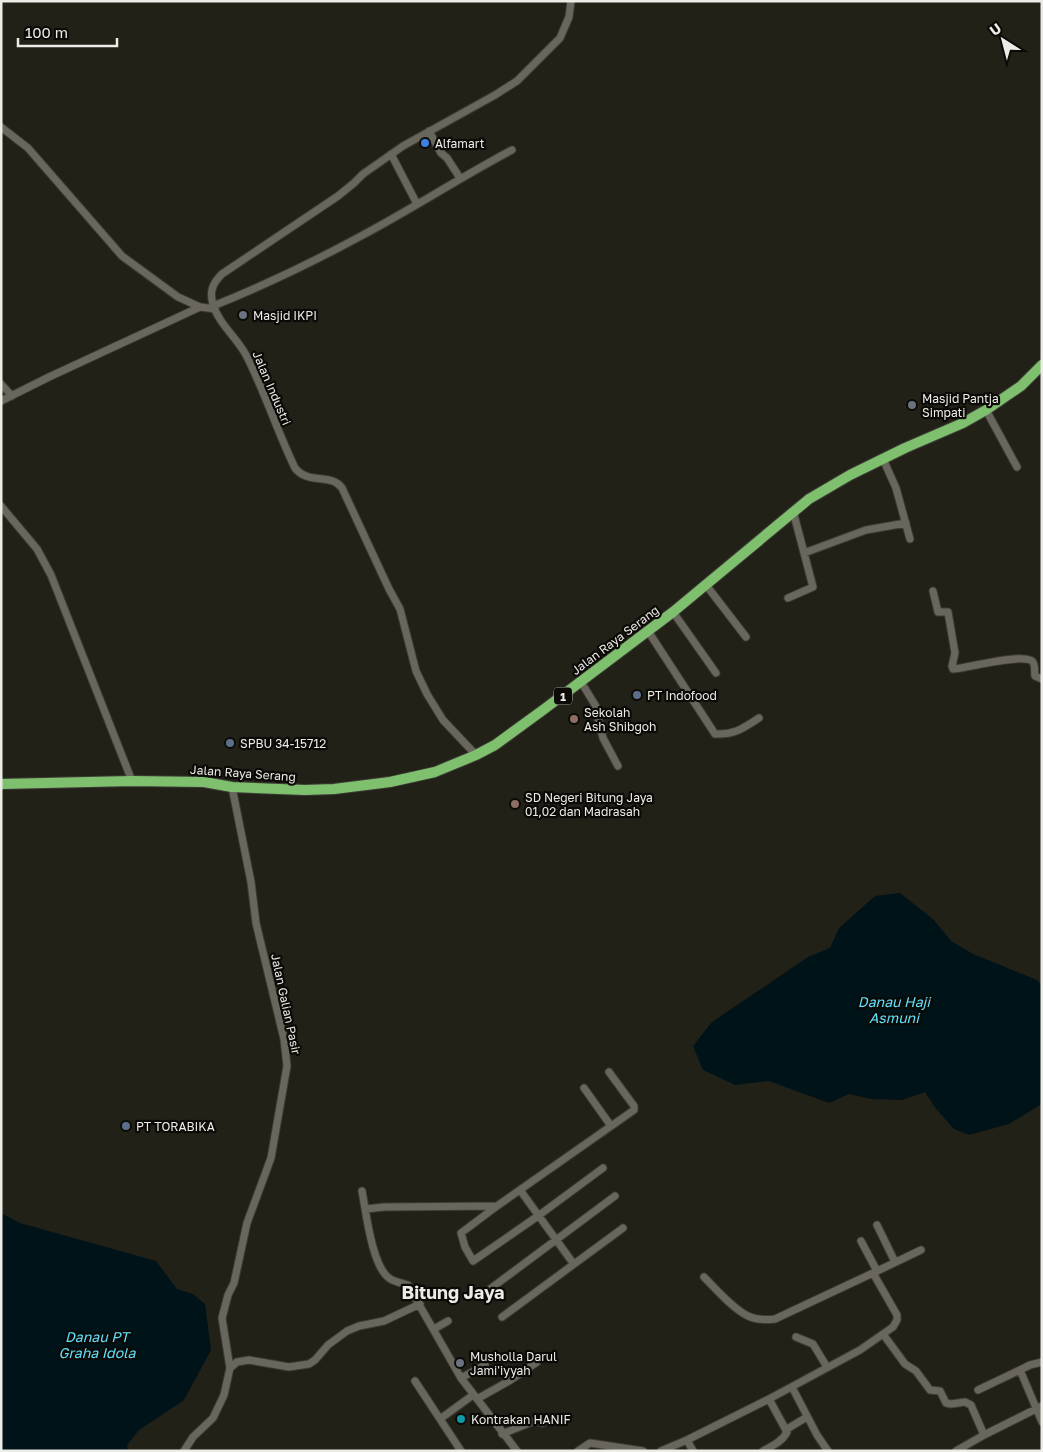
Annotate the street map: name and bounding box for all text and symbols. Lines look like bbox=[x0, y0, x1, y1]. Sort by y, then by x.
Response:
scale bar bbox=[18, 15, 116, 47]
north arrow bbox=[978, 15, 1028, 65]
text: U bbox=[986, 19, 1004, 39]
text: 100 m bbox=[25, 23, 68, 41]
place label: Alfamart bbox=[435, 136, 485, 151]
marker: Alfamart bbox=[419, 137, 431, 149]
place label: Masjid IKPI bbox=[253, 308, 317, 323]
marker: Masjid IKPI bbox=[237, 309, 249, 321]
street label: Jalan Industri bbox=[250, 349, 294, 427]
place label: Masjid Pantja Simpati bbox=[922, 391, 999, 420]
marker: Masjid Pantja Simpati bbox=[906, 399, 918, 411]
street label: Jalan Raya Serang bbox=[568, 602, 662, 678]
road number: 1 bbox=[554, 688, 572, 704]
place label: PT Indofood bbox=[647, 688, 717, 703]
marker: PT Indofood bbox=[631, 689, 643, 701]
place label: Sekolah Ash Shibgoh bbox=[584, 705, 656, 734]
marker: Sekolah Ash Shibgoh bbox=[568, 713, 580, 725]
place label: SPBU 34-15712 bbox=[240, 736, 326, 751]
marker: SPBU 34-15712 bbox=[224, 737, 236, 749]
street label: Jalan Raya Serang bbox=[190, 762, 296, 784]
place label: SD Negeri Bitung Jaya 01,02 dan Madrasah bbox=[525, 790, 653, 819]
marker: SD Negeri Bitung Jaya 01,02 dan Madrasah bbox=[509, 798, 521, 810]
street label: Jalan Galian Pasir bbox=[268, 952, 304, 1056]
water label: Danau Haji Asmuni bbox=[858, 993, 932, 1026]
place label: PT TORABIKA bbox=[136, 1119, 215, 1134]
marker: PT TORABIKA bbox=[120, 1120, 132, 1132]
district label: Bitung Jaya bbox=[401, 1281, 505, 1303]
water label: Danau PT Graha Idola bbox=[59, 1328, 137, 1361]
place label: Musholla Darul Jami'iyyah bbox=[470, 1349, 557, 1378]
marker: Musholla Darul Jami'iyyah bbox=[454, 1357, 466, 1369]
place label: Kontrakan HANIF bbox=[471, 1412, 571, 1427]
marker: Kontrakan HANIF bbox=[455, 1413, 467, 1425]

